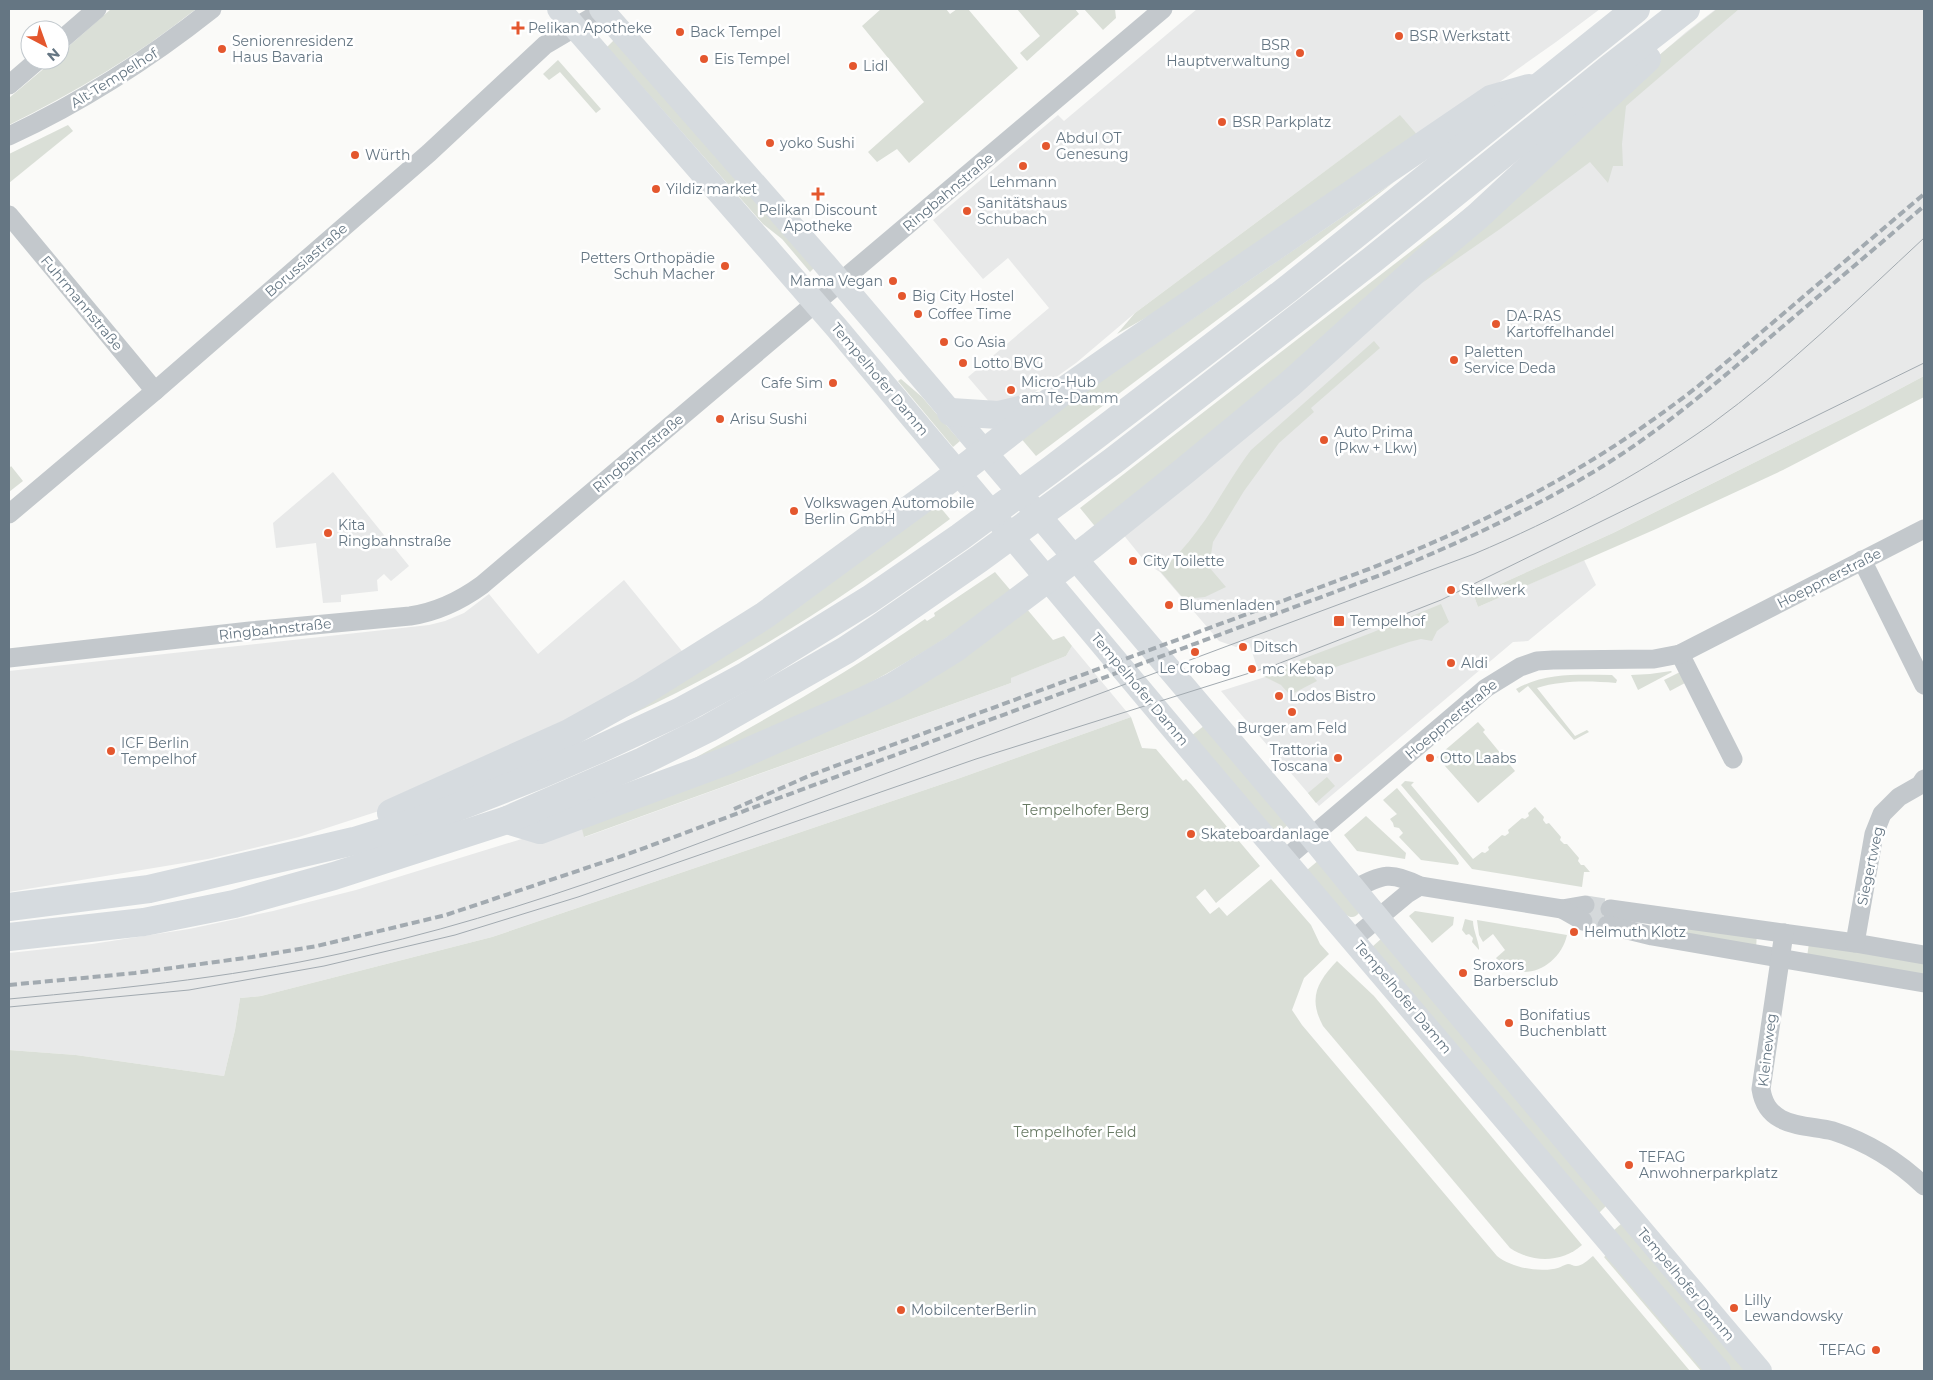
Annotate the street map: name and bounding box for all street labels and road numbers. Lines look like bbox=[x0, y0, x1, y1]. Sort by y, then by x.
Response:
street label: Alt-Tempelhof bbox=[67, 43, 162, 112]
street label: Ringbahnstraße bbox=[899, 149, 997, 235]
street label: Borussiastraße bbox=[261, 219, 351, 301]
street label: Fuhrmannstraße bbox=[37, 252, 127, 354]
street label: Tempelhofer Damm bbox=[827, 319, 933, 439]
street label: Ringbahnstraße bbox=[589, 410, 687, 496]
street label: Hoeppnerstraße bbox=[1774, 544, 1884, 612]
street label: Ringbahnstraße bbox=[218, 614, 332, 644]
street label: Tempelhofer Damm bbox=[1087, 629, 1193, 749]
street label: Hoeppnerstraße bbox=[1401, 675, 1501, 763]
street label: Siegertweg bbox=[1853, 825, 1887, 907]
street label: Tempelhofer Damm bbox=[1350, 937, 1456, 1057]
street label: Kleineweg bbox=[1754, 1012, 1780, 1088]
street label: Tempelhofer Damm bbox=[1633, 1224, 1739, 1344]

